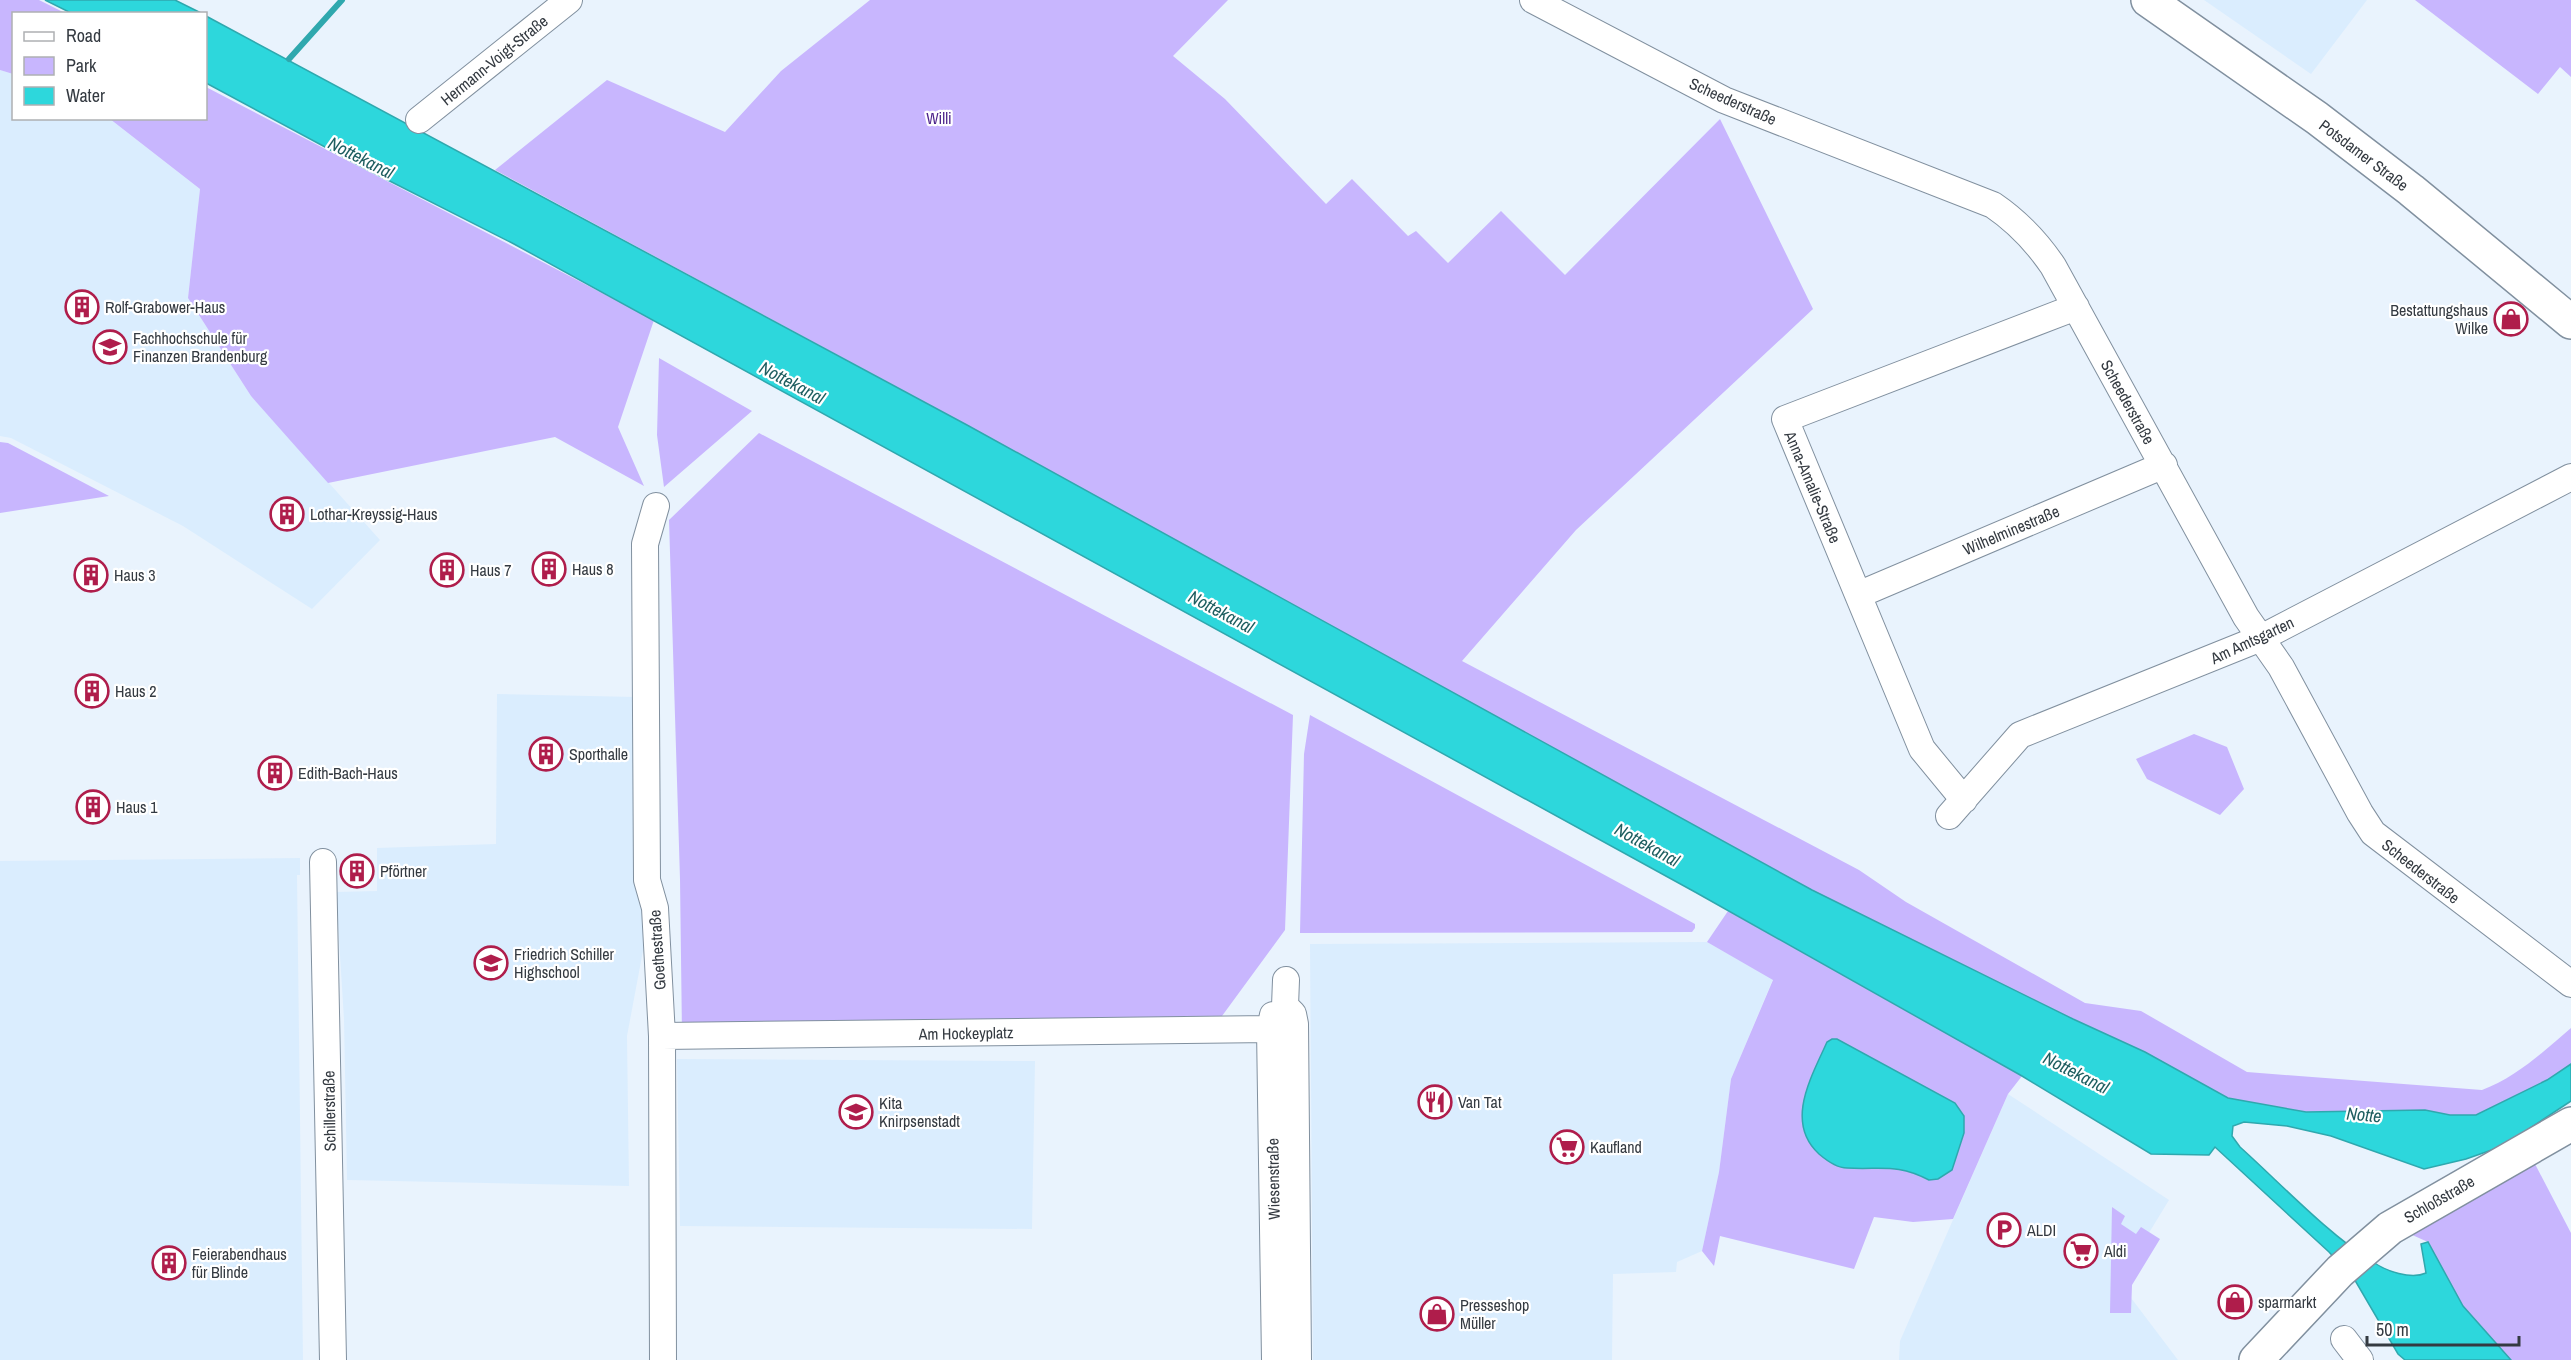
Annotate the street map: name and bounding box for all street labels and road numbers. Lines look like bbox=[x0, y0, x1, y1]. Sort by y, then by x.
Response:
street label: Hermann-Voigt-Straße bbox=[436, 10, 552, 110]
street label: Scheederstraße bbox=[1686, 72, 1780, 130]
street label: Potsdamer Straße bbox=[2315, 114, 2413, 196]
street label: Scheederstraße bbox=[2096, 356, 2160, 448]
street label: Anna-Amalie-Straße bbox=[1779, 427, 1846, 546]
street label: Wilhelminestraße bbox=[1959, 500, 2063, 560]
street label: Am Amtsgarten bbox=[2206, 611, 2297, 669]
street label: Scheederstraße bbox=[2377, 834, 2465, 908]
street label: Goethestraße bbox=[643, 909, 671, 991]
street label: Am Hockeyplatz bbox=[917, 1021, 1014, 1045]
street label: Schillerstraße bbox=[317, 1070, 341, 1152]
street label: Wiesenstraße bbox=[1261, 1138, 1285, 1220]
street label: Schloßstraße bbox=[2400, 1170, 2478, 1228]

